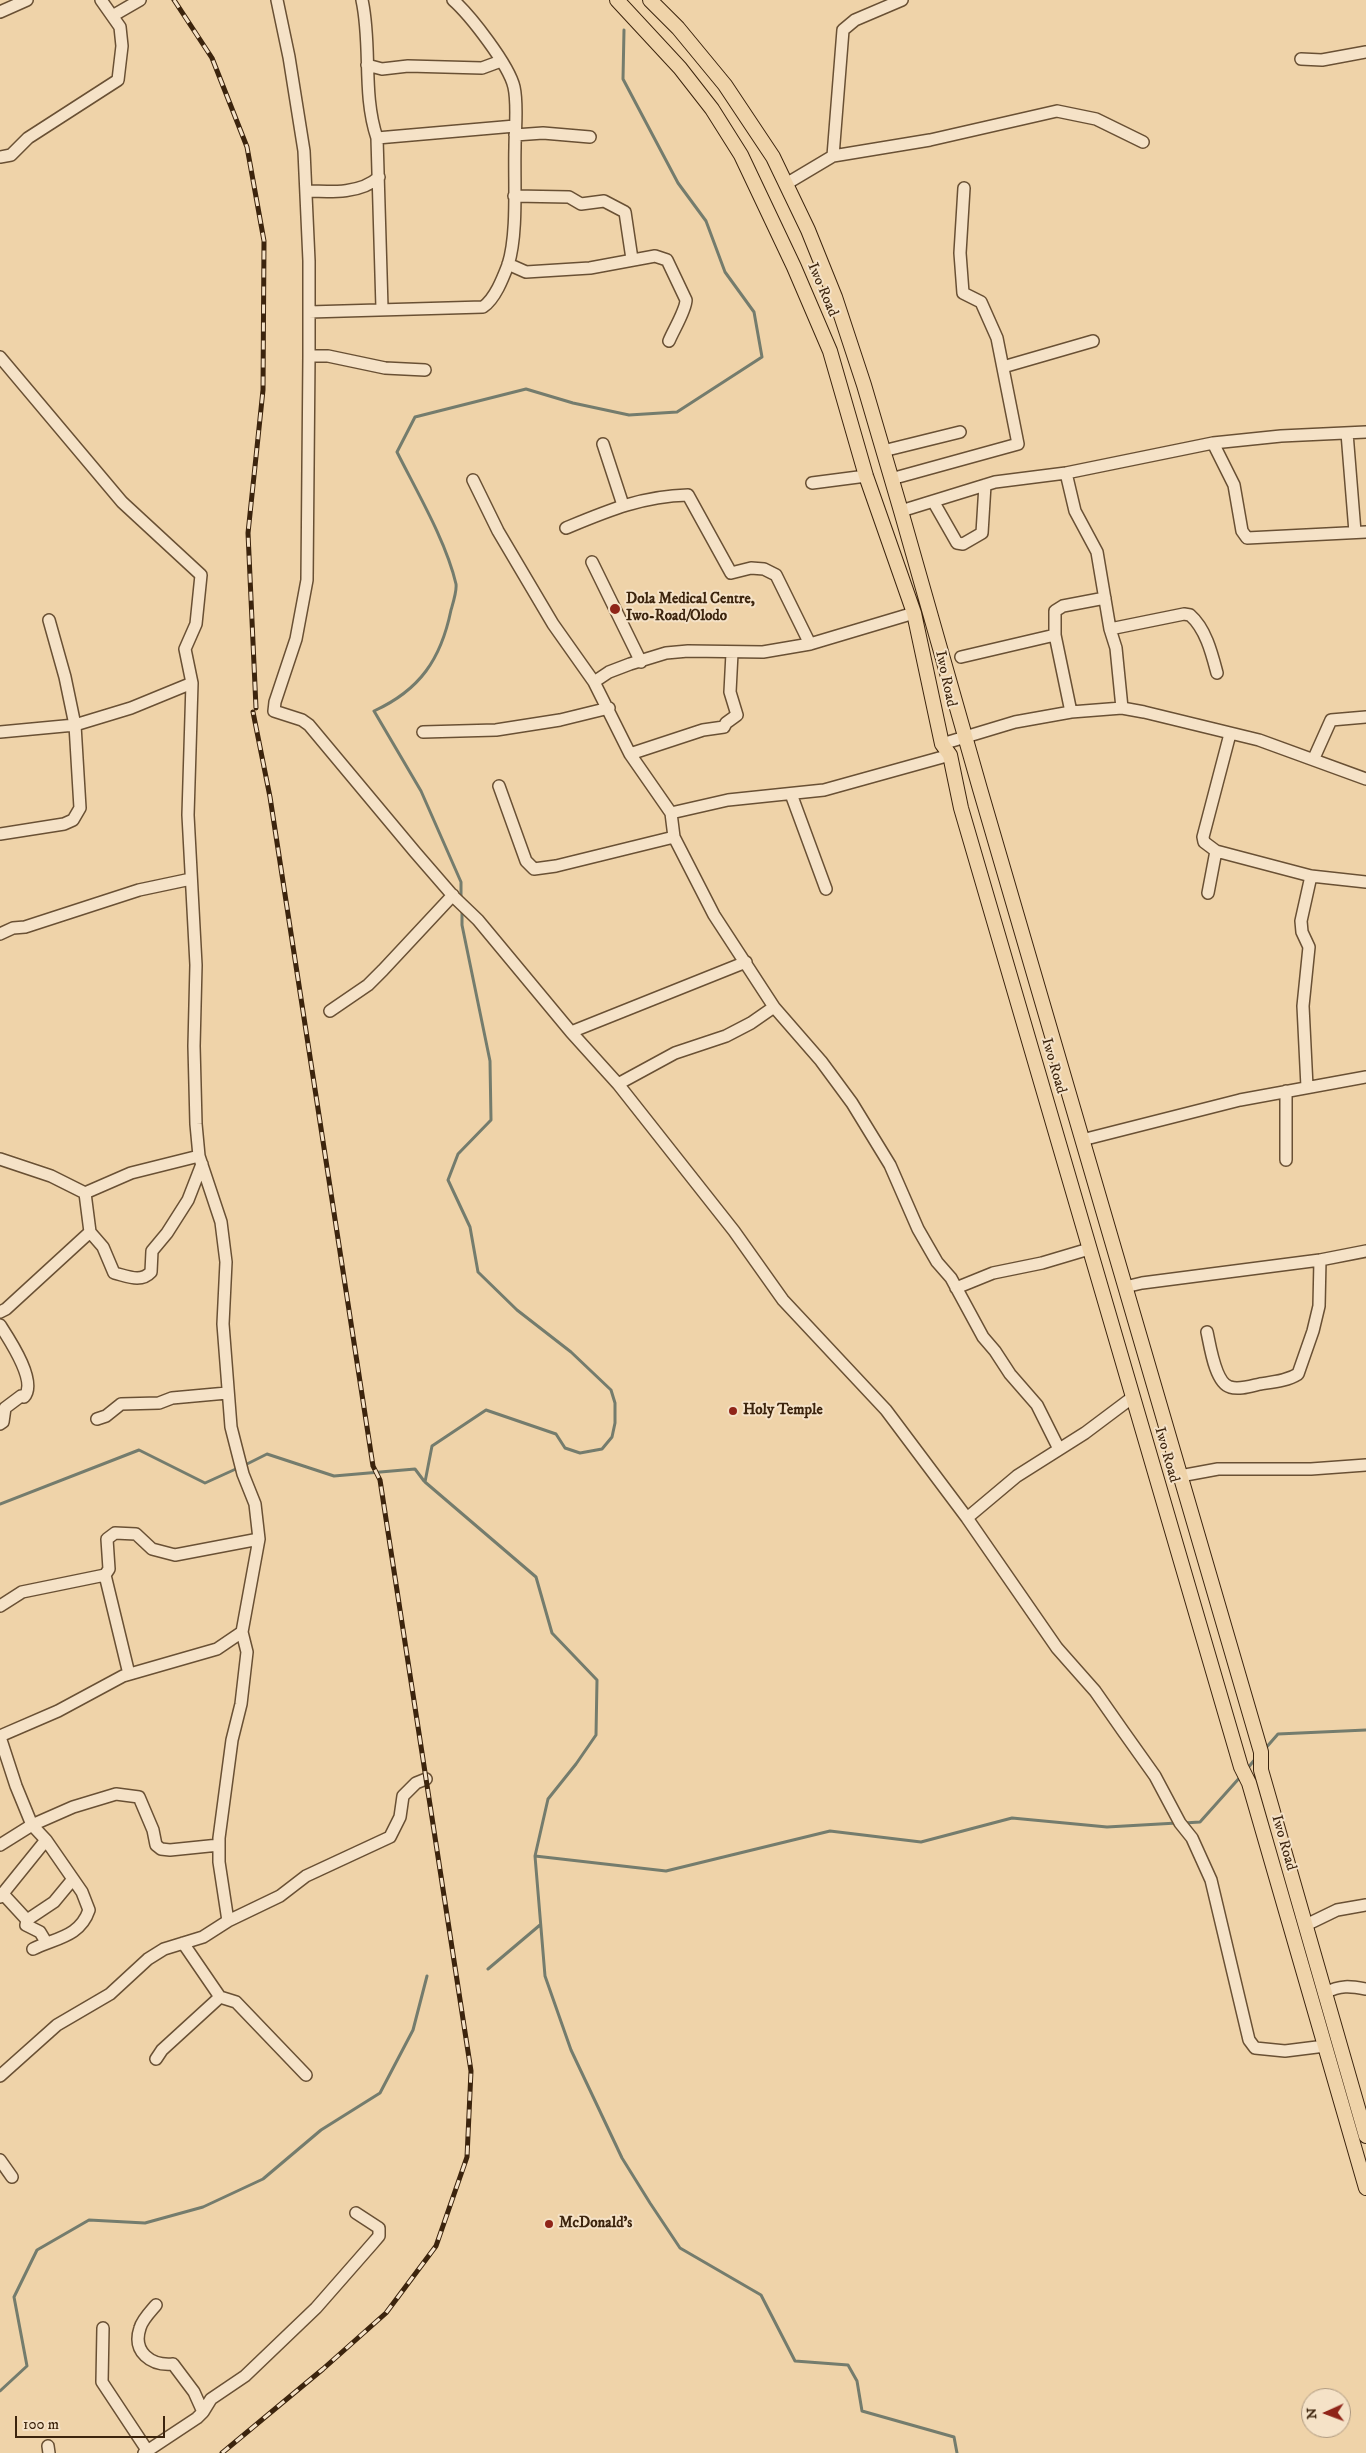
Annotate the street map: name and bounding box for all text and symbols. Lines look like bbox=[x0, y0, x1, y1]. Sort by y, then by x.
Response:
street label: Iwo Road bbox=[803, 260, 841, 320]
place label: Dola Medical Centre, Iwo-Road/Olodo bbox=[626, 591, 755, 626]
marker: Dola Medical Centre, Iwo-Road/Olodo bbox=[608, 602, 622, 616]
street label: Iwo Road bbox=[930, 649, 960, 709]
street label: Iwo Road bbox=[1036, 1036, 1070, 1096]
place label: Holy Temple bbox=[743, 1402, 823, 1420]
marker: Holy Temple bbox=[727, 1405, 739, 1417]
street label: Iwo Road bbox=[1149, 1425, 1183, 1485]
street label: Iwo Road bbox=[1266, 1813, 1300, 1873]
place label: McDonald's bbox=[559, 2215, 632, 2233]
marker: McDonald's bbox=[543, 2218, 555, 2230]
north arrow bbox=[1301, 2388, 1351, 2438]
scale bar bbox=[18, 2406, 168, 2438]
text: N bbox=[1303, 2407, 1321, 2420]
text: 100 m bbox=[23, 2415, 59, 2434]

